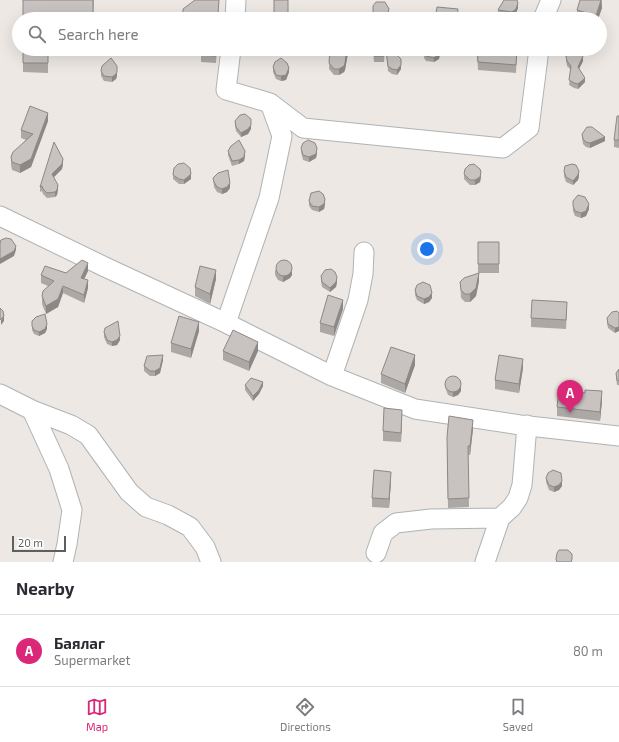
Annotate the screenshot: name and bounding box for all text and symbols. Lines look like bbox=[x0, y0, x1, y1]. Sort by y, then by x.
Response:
search box bbox=[12, 12, 607, 56]
icon: search bbox=[26, 23, 48, 45]
text: Search here bbox=[58, 25, 139, 43]
your location bbox=[417, 239, 437, 259]
pin: A bbox=[557, 380, 583, 413]
scale bar bbox=[12, 534, 66, 553]
text: 20 m bbox=[18, 536, 43, 549]
text: Nearby bbox=[16, 578, 74, 598]
text: Баялаг bbox=[54, 634, 105, 652]
text: A bbox=[25, 643, 33, 659]
text: 80 m bbox=[573, 643, 603, 659]
text: Supermarket bbox=[54, 652, 131, 668]
tab: Map bbox=[86, 696, 108, 733]
tab: Directions bbox=[280, 696, 331, 733]
tab: Saved bbox=[503, 696, 533, 733]

